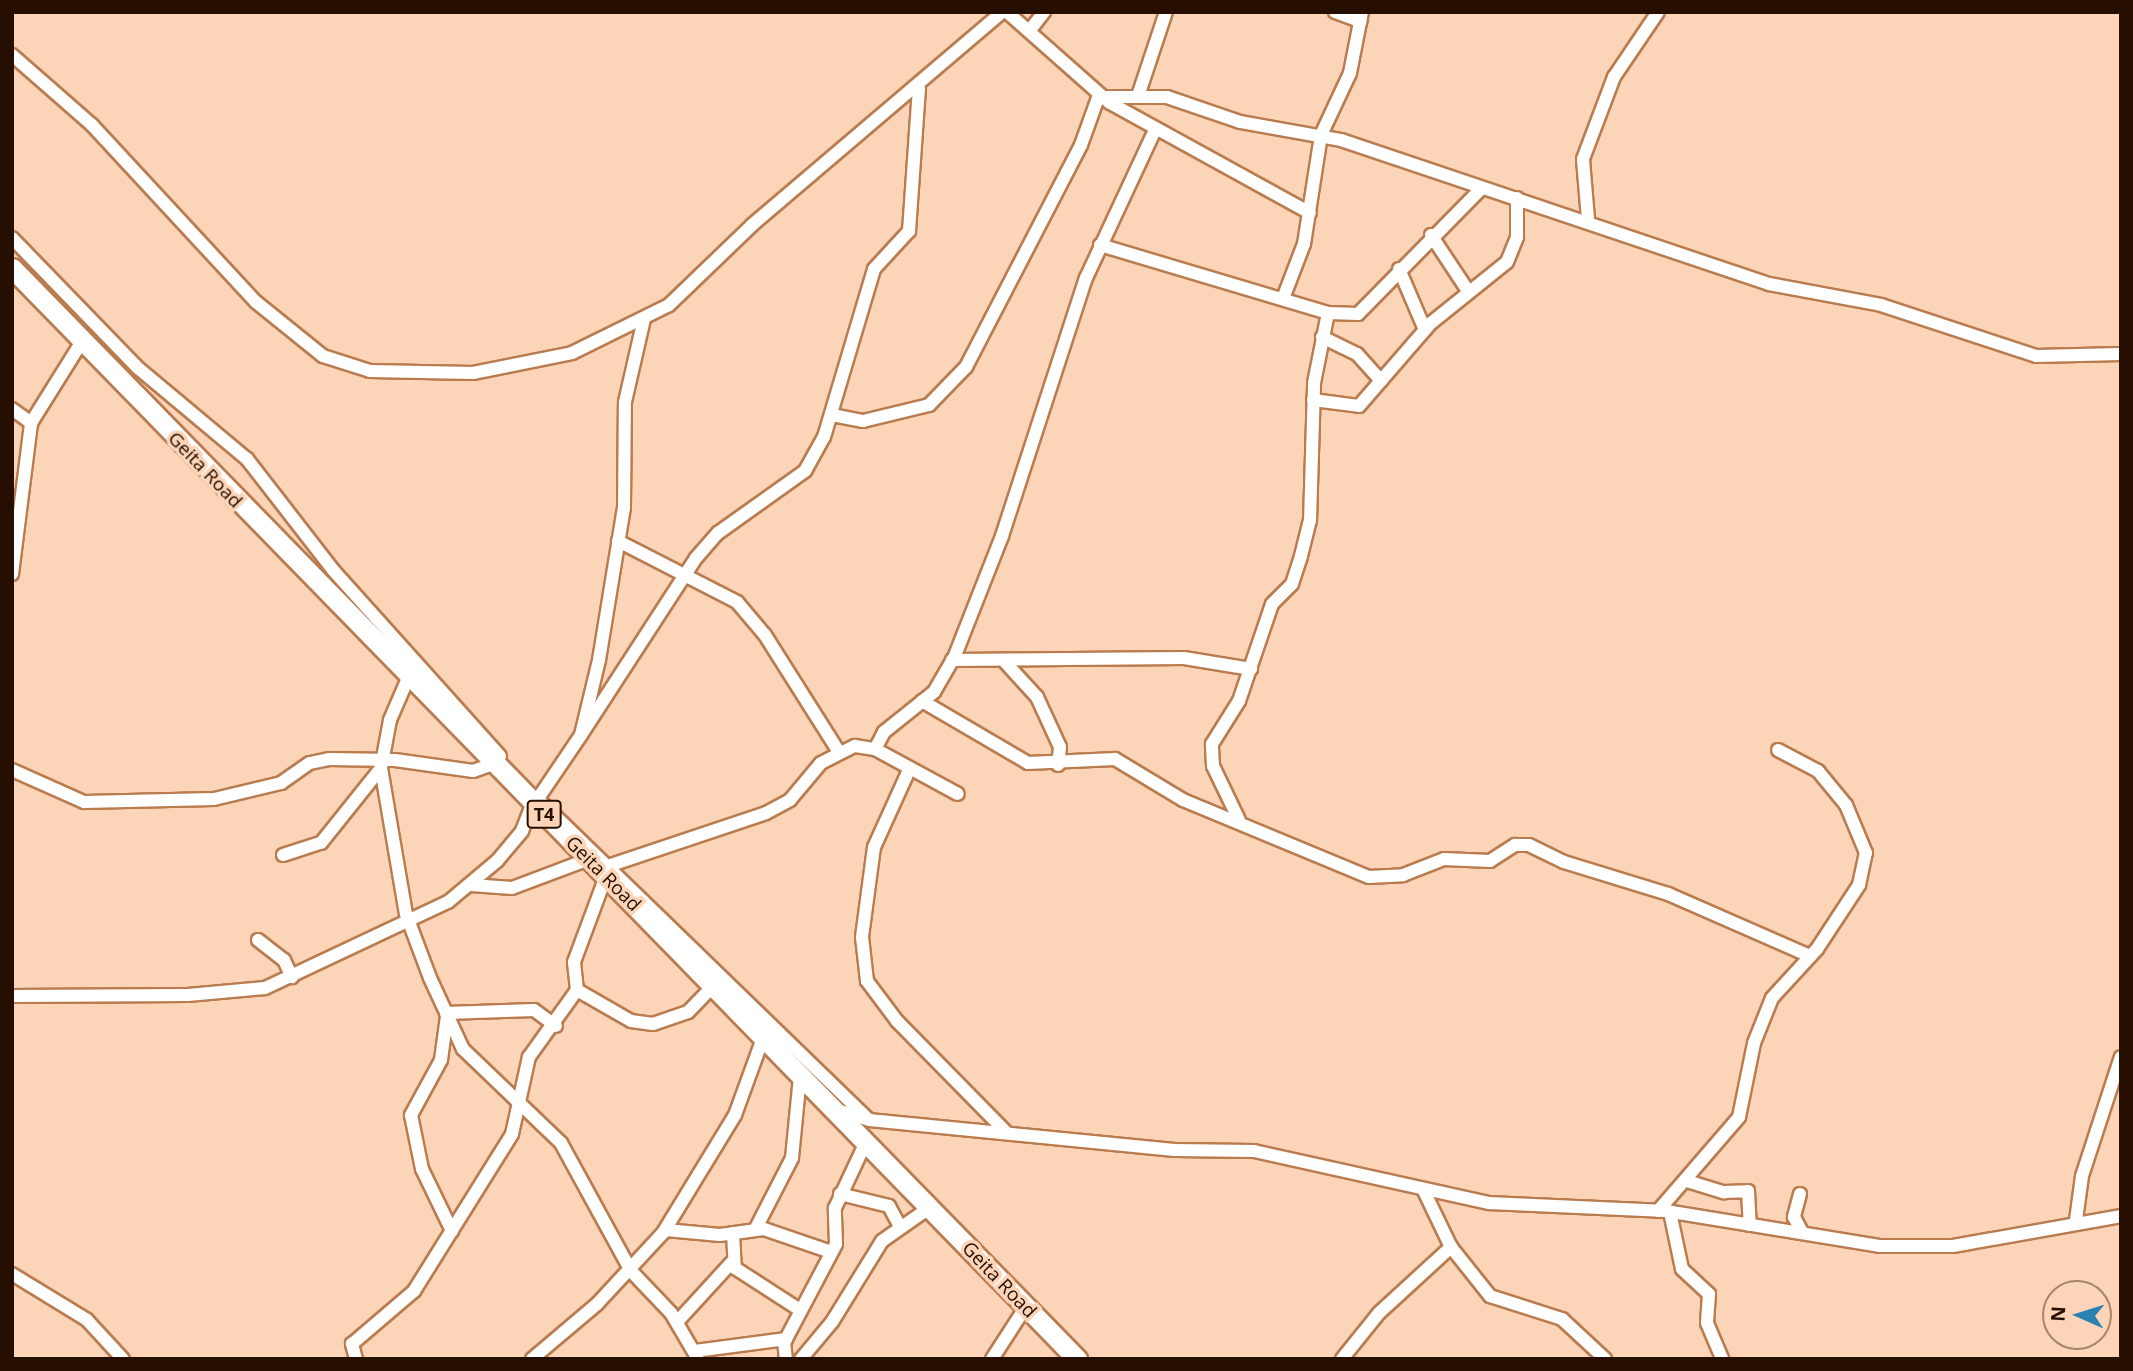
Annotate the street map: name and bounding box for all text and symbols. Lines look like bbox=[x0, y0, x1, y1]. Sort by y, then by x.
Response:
street label: Geita Road bbox=[163, 427, 247, 513]
road number: T4 bbox=[526, 800, 562, 828]
street label: Geita Road bbox=[561, 832, 645, 916]
street label: Geita Road bbox=[957, 1237, 1041, 1323]
north arrow bbox=[2042, 1280, 2112, 1350]
text: N bbox=[2045, 1306, 2071, 1322]

